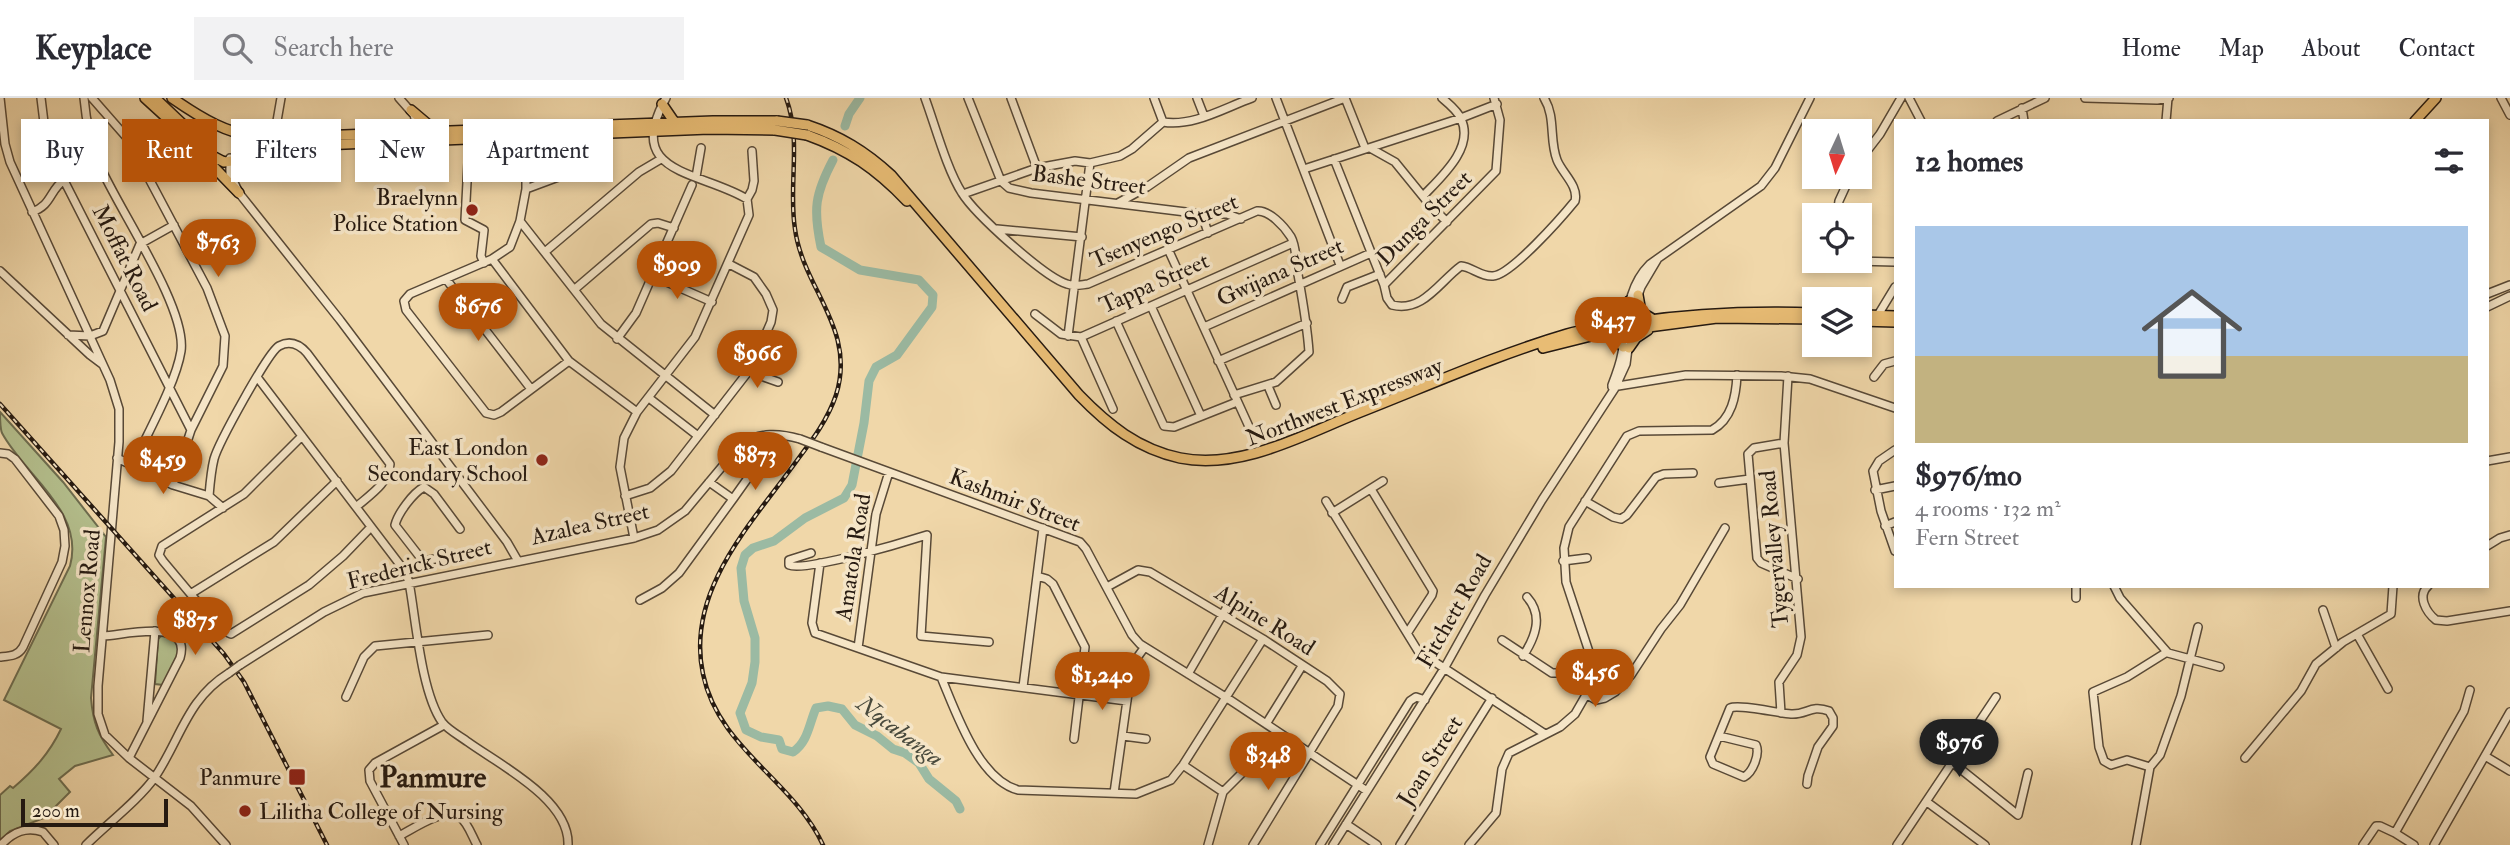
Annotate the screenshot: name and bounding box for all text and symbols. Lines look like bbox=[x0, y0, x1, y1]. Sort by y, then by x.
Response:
search box bbox=[194, 17, 684, 80]
text: Keyplace bbox=[35, 28, 152, 69]
icon: search bbox=[218, 29, 256, 67]
text: Search here bbox=[274, 32, 394, 64]
text: Home bbox=[2121, 33, 2181, 64]
text: Map bbox=[2219, 33, 2264, 64]
text: About bbox=[2302, 33, 2361, 64]
text: Contact bbox=[2399, 33, 2475, 64]
chip: Buy bbox=[21, 119, 108, 182]
chip: Rent bbox=[122, 119, 217, 182]
chip: Filters bbox=[231, 119, 341, 182]
chip: New bbox=[355, 119, 449, 182]
chip: Apartment bbox=[463, 119, 613, 182]
north arrow bbox=[1802, 119, 1872, 189]
map controls bbox=[1802, 119, 1872, 357]
icon: filters bbox=[2430, 142, 2468, 180]
text: 12 homes bbox=[1915, 143, 2023, 180]
street label: Bashe Street bbox=[1031, 159, 1147, 201]
street label: Dunga Street bbox=[1370, 164, 1478, 272]
place label: Braelynn Police Station bbox=[333, 183, 458, 238]
street label: Tsenyengo Street bbox=[1086, 187, 1242, 275]
street label: Moffat Road bbox=[86, 200, 164, 316]
marker: Braelynn Police Station bbox=[464, 202, 480, 218]
button: locate bbox=[1802, 203, 1872, 273]
pin: $763 bbox=[177, 220, 259, 279]
text: $763 bbox=[196, 227, 240, 256]
street label: Gwijana Street bbox=[1212, 231, 1348, 313]
pin: $909 bbox=[636, 242, 718, 301]
street label: Tappa Street bbox=[1095, 246, 1214, 321]
text: $909 bbox=[653, 249, 701, 278]
icon: home bbox=[2129, 271, 2255, 397]
pin: $676 bbox=[437, 284, 519, 343]
button: layers bbox=[1802, 287, 1872, 357]
text: $676 bbox=[455, 291, 501, 320]
pin: $437 bbox=[1572, 298, 1654, 357]
text: $437 bbox=[1591, 305, 1635, 334]
pin: $966 bbox=[716, 330, 798, 390]
text: $966 bbox=[733, 338, 781, 367]
street label: Northwest Expressway bbox=[1242, 351, 1448, 454]
pin: $873 bbox=[714, 432, 796, 492]
place label: East London Secondary School bbox=[367, 433, 528, 488]
pin: $459 bbox=[122, 436, 204, 496]
text: $873 bbox=[733, 440, 777, 469]
text: $459 bbox=[139, 444, 187, 473]
marker: East London Secondary School bbox=[534, 452, 550, 468]
text: $976/mo bbox=[1915, 457, 2022, 494]
street label: Kashmir Street bbox=[945, 462, 1085, 538]
street label: Tygervalley Road bbox=[1753, 469, 1795, 629]
street label: Amatola Road bbox=[828, 491, 877, 624]
text: 4 rooms · 132 m² bbox=[1915, 494, 2061, 523]
street label: Azalea Street bbox=[527, 496, 652, 552]
text: Fern Street bbox=[1915, 523, 2019, 552]
street label: Lennox Road bbox=[67, 528, 107, 654]
street label: Frederick Street bbox=[344, 532, 494, 596]
street label: Fitchett Road bbox=[1410, 549, 1498, 673]
street label: Alpine Road bbox=[1208, 577, 1320, 663]
pin: $875 bbox=[154, 598, 236, 657]
text: $875 bbox=[173, 605, 217, 634]
pin: $456 bbox=[1554, 650, 1636, 709]
pin: $1,240 bbox=[1045, 652, 1159, 712]
text: $456 bbox=[1571, 657, 1619, 686]
text: $1,240 bbox=[1071, 660, 1133, 689]
water label: Nqcabanga bbox=[849, 687, 950, 774]
street label: Joan Street bbox=[1390, 710, 1469, 813]
pin: $976 bbox=[1918, 720, 2000, 779]
text: $976 bbox=[1936, 727, 1982, 756]
pin: $348 bbox=[1227, 732, 1309, 792]
text: $348 bbox=[1246, 740, 1290, 769]
district label: Panmure bbox=[380, 759, 487, 796]
place label: Panmure bbox=[199, 763, 281, 792]
marker: Panmure bbox=[287, 767, 307, 787]
scale bar bbox=[21, 796, 168, 828]
place label: Lilitha College of Nursing bbox=[259, 797, 504, 826]
text: 200 m bbox=[32, 799, 80, 823]
marker: Lilitha College of Nursing bbox=[237, 803, 253, 819]

